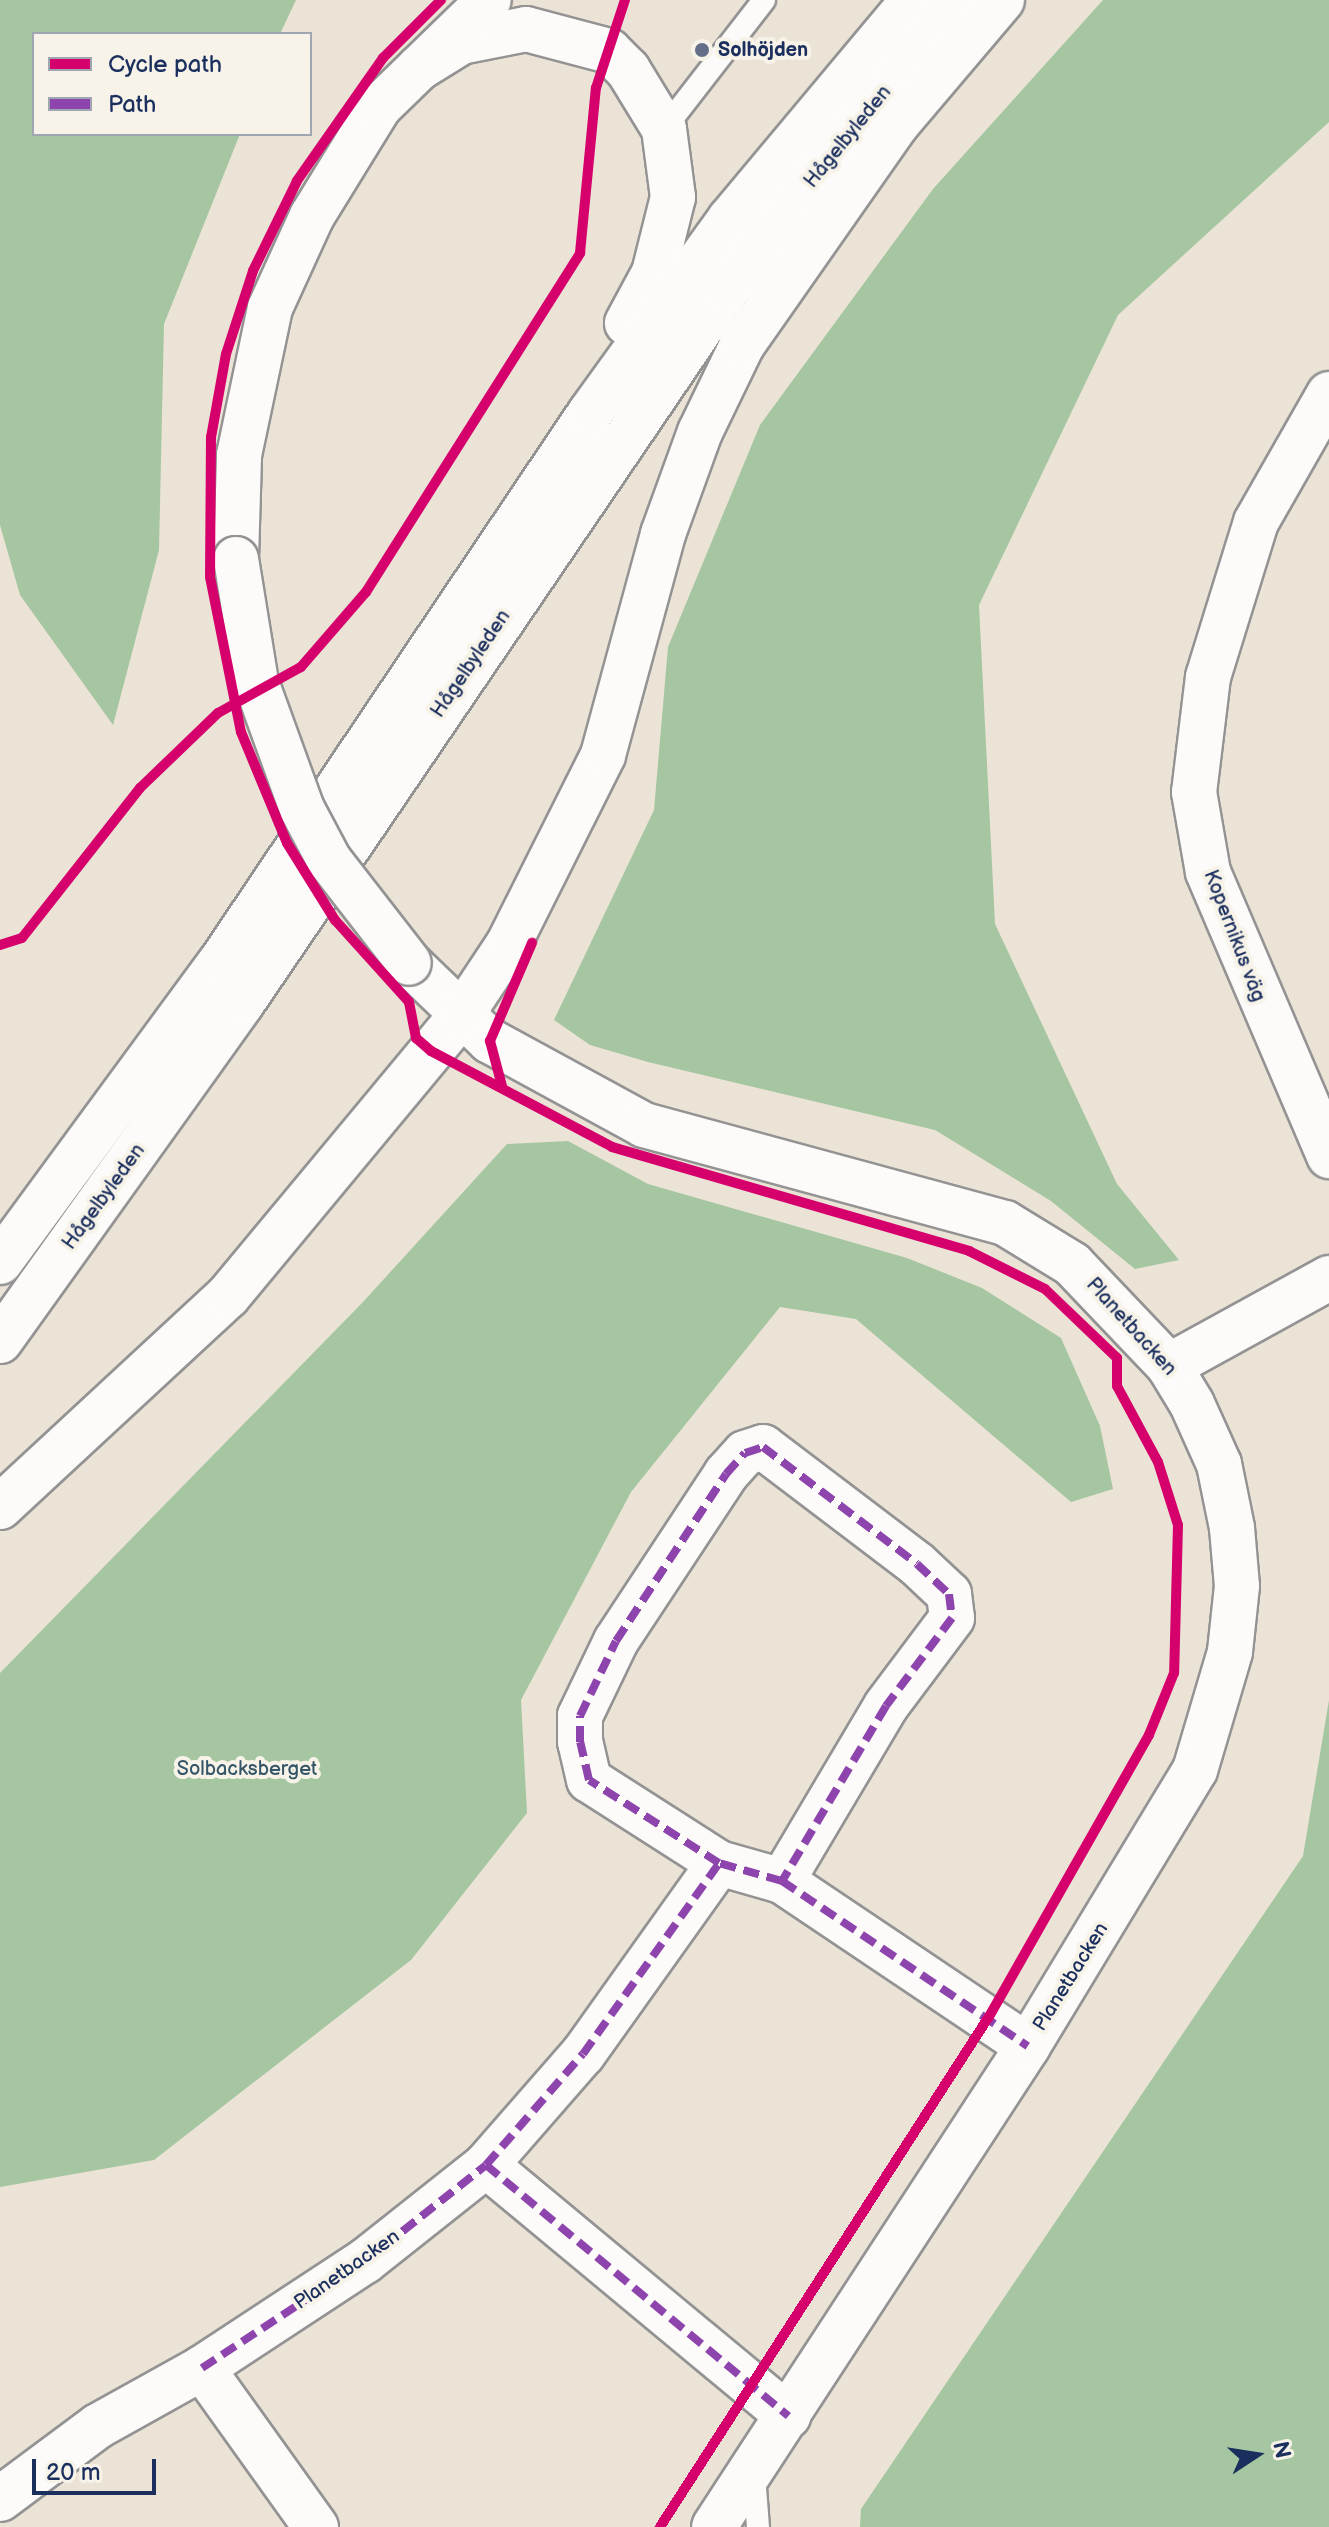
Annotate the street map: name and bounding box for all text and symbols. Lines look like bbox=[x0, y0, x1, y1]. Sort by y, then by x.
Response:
legend bbox=[32, 32, 312, 136]
place label: Solhöjden bbox=[718, 38, 808, 62]
marker: Solhöjden bbox=[693, 41, 711, 59]
text: Cycle path bbox=[108, 50, 222, 79]
street label: Hågelbyleden bbox=[799, 81, 897, 193]
text: Path bbox=[108, 90, 156, 119]
street label: Hågelbyleden bbox=[426, 606, 516, 722]
street label: Kopernikus väg bbox=[1198, 867, 1270, 1005]
street label: Hågelbyleden bbox=[58, 1140, 150, 1254]
street label: Planetbacken bbox=[1081, 1273, 1181, 1381]
park label: Solbacksberget bbox=[177, 1757, 317, 1781]
street label: Planetbacken bbox=[1028, 1918, 1114, 2036]
street label: Planetbacken bbox=[290, 2225, 404, 2315]
north arrow bbox=[1217, 2415, 1297, 2495]
text: N bbox=[1266, 2439, 1296, 2461]
scale bar bbox=[36, 2443, 160, 2493]
text: 20 m bbox=[46, 2458, 101, 2487]

